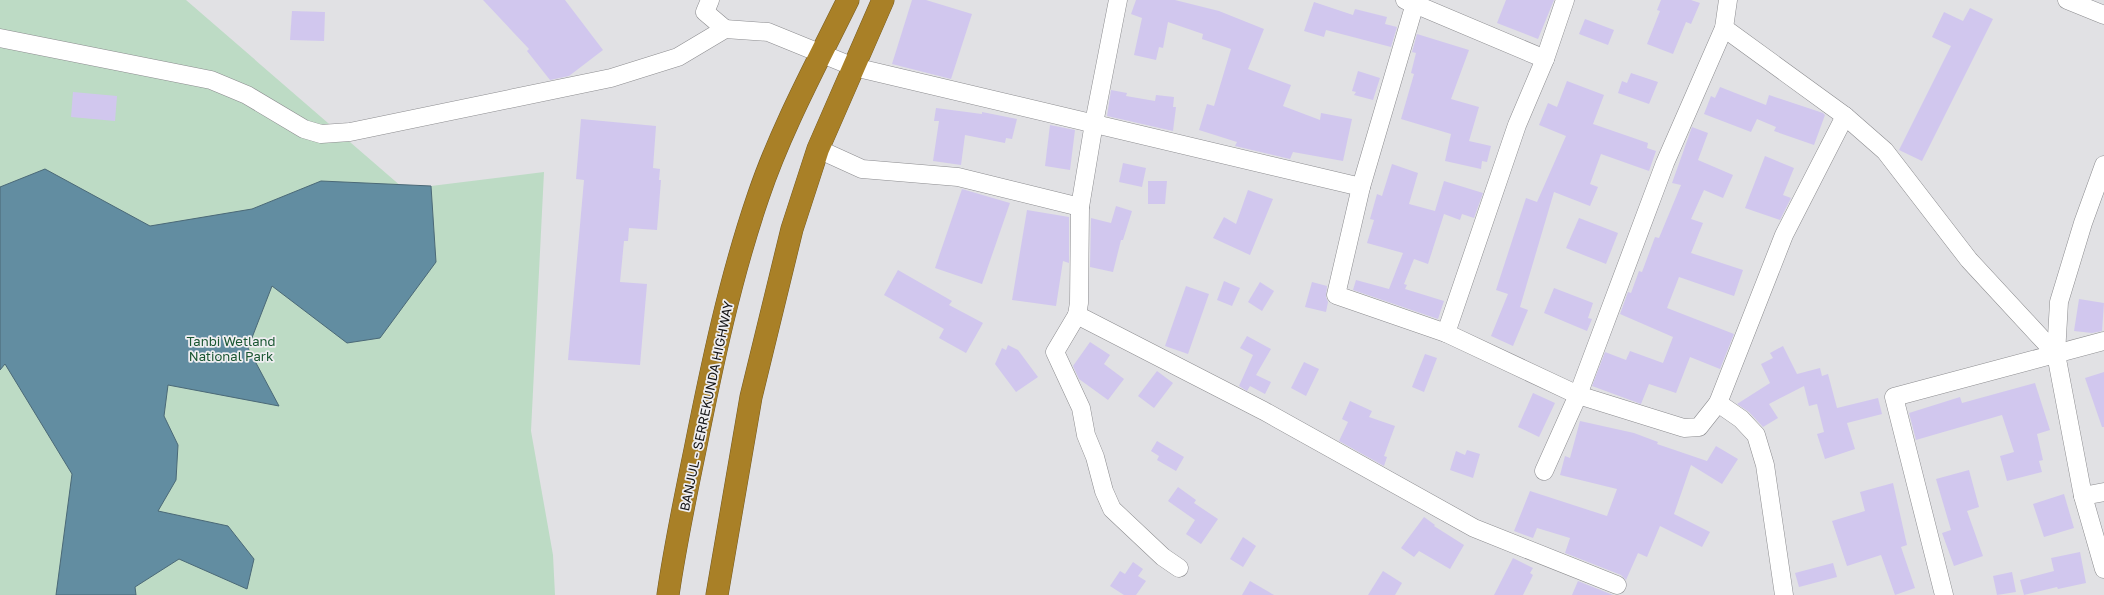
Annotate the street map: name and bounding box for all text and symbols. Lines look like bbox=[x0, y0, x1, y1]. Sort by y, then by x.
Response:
street label: BANJUL - SERREKUNDA HIGHWAY bbox=[676, 299, 736, 512]
park label: Tanbi Wetland National Park bbox=[186, 333, 276, 364]

